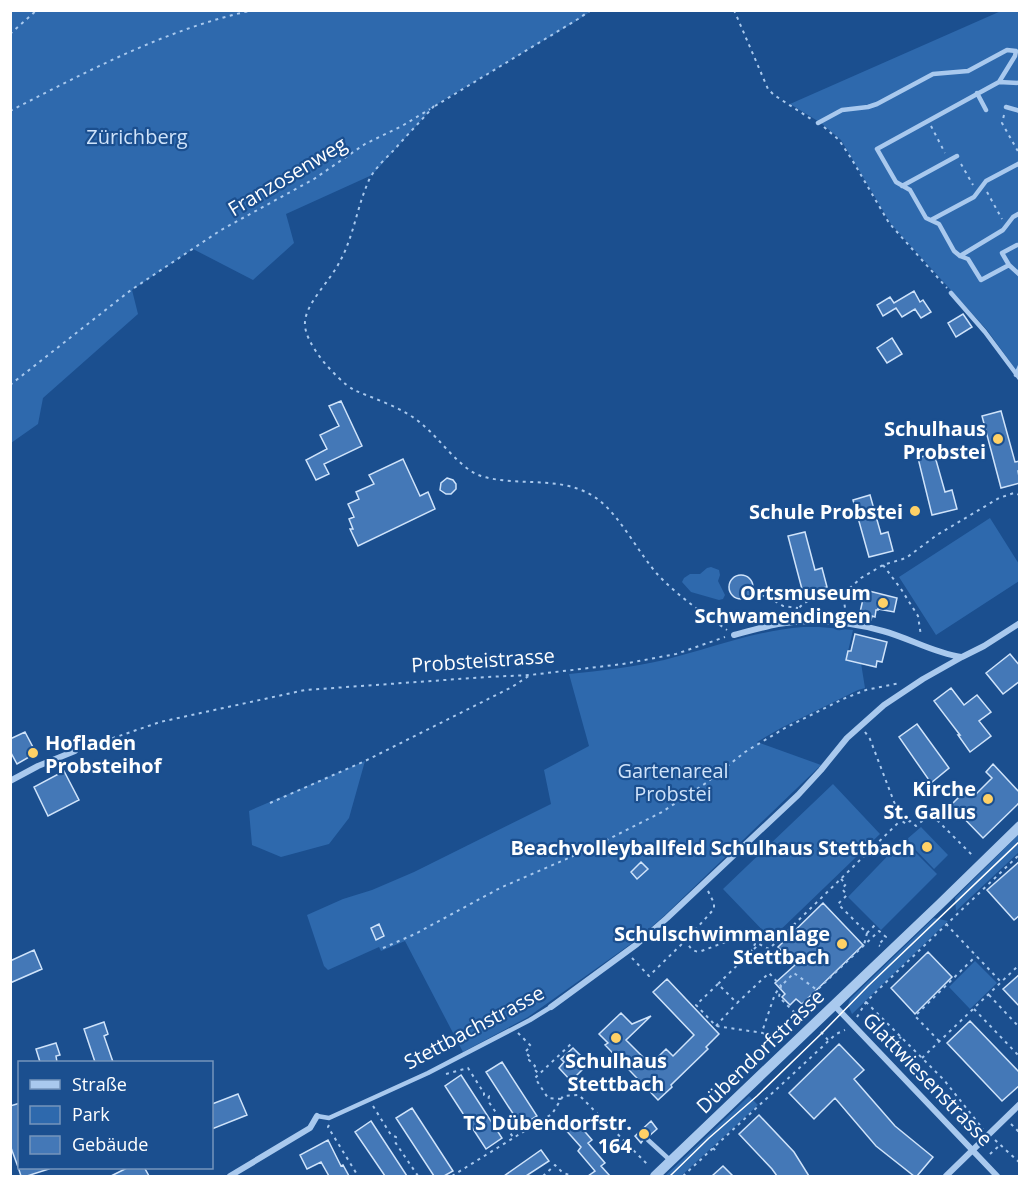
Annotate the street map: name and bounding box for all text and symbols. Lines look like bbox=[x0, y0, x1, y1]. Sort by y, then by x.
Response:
park label: Zürichberg bbox=[86, 123, 188, 150]
street label: Franzosenweg bbox=[223, 130, 351, 222]
place label: Schulhaus Probstei bbox=[884, 415, 986, 465]
marker: Schulhaus Probstei bbox=[991, 432, 1005, 446]
place label: Schule Probstei bbox=[749, 498, 903, 525]
marker: Schule Probstei bbox=[908, 504, 922, 518]
place label: Ortsmuseum Schwamendingen bbox=[695, 579, 871, 629]
marker: Ortsmuseum Schwamendingen bbox=[876, 596, 890, 610]
street label: Probsteistrasse bbox=[410, 642, 556, 678]
place label: Hofladen Probsteihof bbox=[45, 729, 163, 779]
marker: Hofladen Probsteihof bbox=[26, 746, 40, 760]
park label: Gartenareal Probstei bbox=[617, 757, 729, 807]
place label: Kirche St. Gallus bbox=[884, 775, 976, 825]
marker: Kirche St. Gallus bbox=[981, 792, 995, 806]
place label: Beachvolleyballfeld Schulhaus Stettbach bbox=[510, 834, 915, 861]
marker: Beachvolleyballfeld Schulhaus Stettbach bbox=[920, 840, 934, 854]
place label: Schulschwimmanlage Stettbach bbox=[614, 920, 830, 970]
marker: Schulschwimmanlage Stettbach bbox=[835, 937, 849, 951]
street label: Stettbachstrasse bbox=[399, 979, 549, 1075]
street label: Dübendorfstrasse bbox=[690, 983, 830, 1119]
street label: Glattwiesenstrasse bbox=[857, 1006, 999, 1152]
marker: Schulhaus Stettbach bbox=[609, 1031, 623, 1045]
place label: Schulhaus Stettbach bbox=[565, 1047, 667, 1097]
legend bbox=[18, 1061, 213, 1169]
text: Straße bbox=[72, 1072, 127, 1096]
text: Park bbox=[72, 1102, 110, 1126]
place label: TS Dübendorfstr. 164 bbox=[463, 1109, 633, 1159]
marker: TS Dübendorfstr. 164 bbox=[637, 1127, 651, 1141]
text: Gebäude bbox=[72, 1132, 148, 1156]

